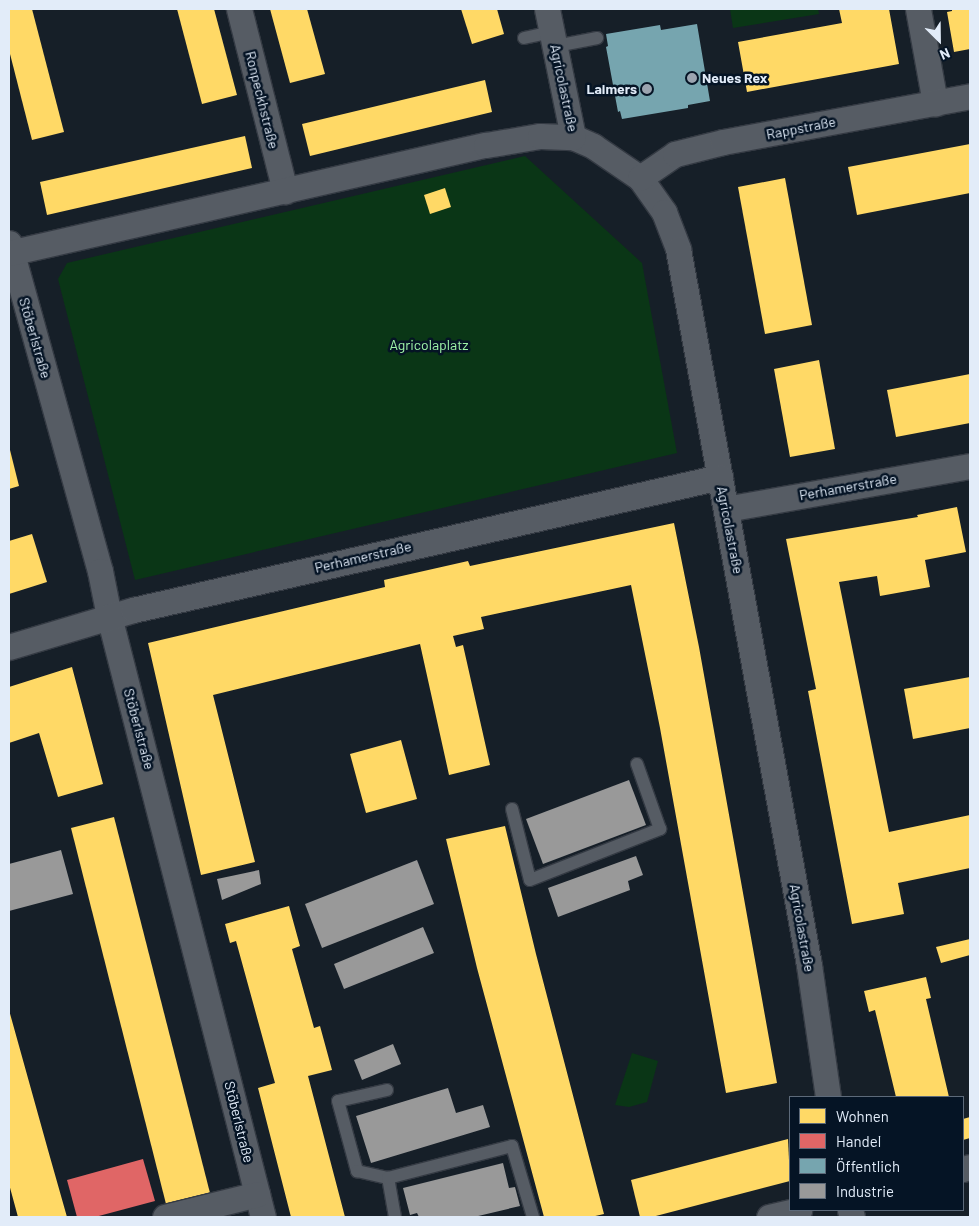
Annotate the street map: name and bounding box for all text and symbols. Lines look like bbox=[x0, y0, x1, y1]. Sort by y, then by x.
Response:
north arrow bbox=[914, 15, 964, 65]
street label: Agricolastraße bbox=[547, 43, 581, 133]
text: N bbox=[937, 45, 953, 64]
street label: Ronpeckhstraße bbox=[242, 49, 282, 151]
place label: Neues Rex bbox=[702, 70, 767, 86]
marker: Neues Rex bbox=[686, 72, 698, 84]
place label: Laimers bbox=[586, 81, 637, 97]
marker: Laimers bbox=[641, 83, 653, 95]
street label: Rappstraße bbox=[765, 113, 837, 143]
street label: Stöberlstraße bbox=[15, 296, 55, 380]
park label: Agricolaplatz bbox=[390, 337, 468, 353]
street label: Perhamerstraße bbox=[798, 470, 898, 504]
street label: Agricolastraße bbox=[713, 485, 747, 575]
street label: Perhamerstraße bbox=[313, 538, 413, 576]
street label: Stöberlstraße bbox=[120, 687, 158, 771]
street label: Agricolastraße bbox=[786, 883, 818, 973]
street label: Stöberlstraße bbox=[221, 1080, 257, 1164]
legend bbox=[789, 1096, 964, 1211]
text: Wohnen bbox=[836, 1107, 889, 1125]
text: Handel bbox=[836, 1132, 881, 1150]
text: Öffentlich bbox=[836, 1157, 900, 1175]
text: Industrie bbox=[836, 1182, 894, 1200]

